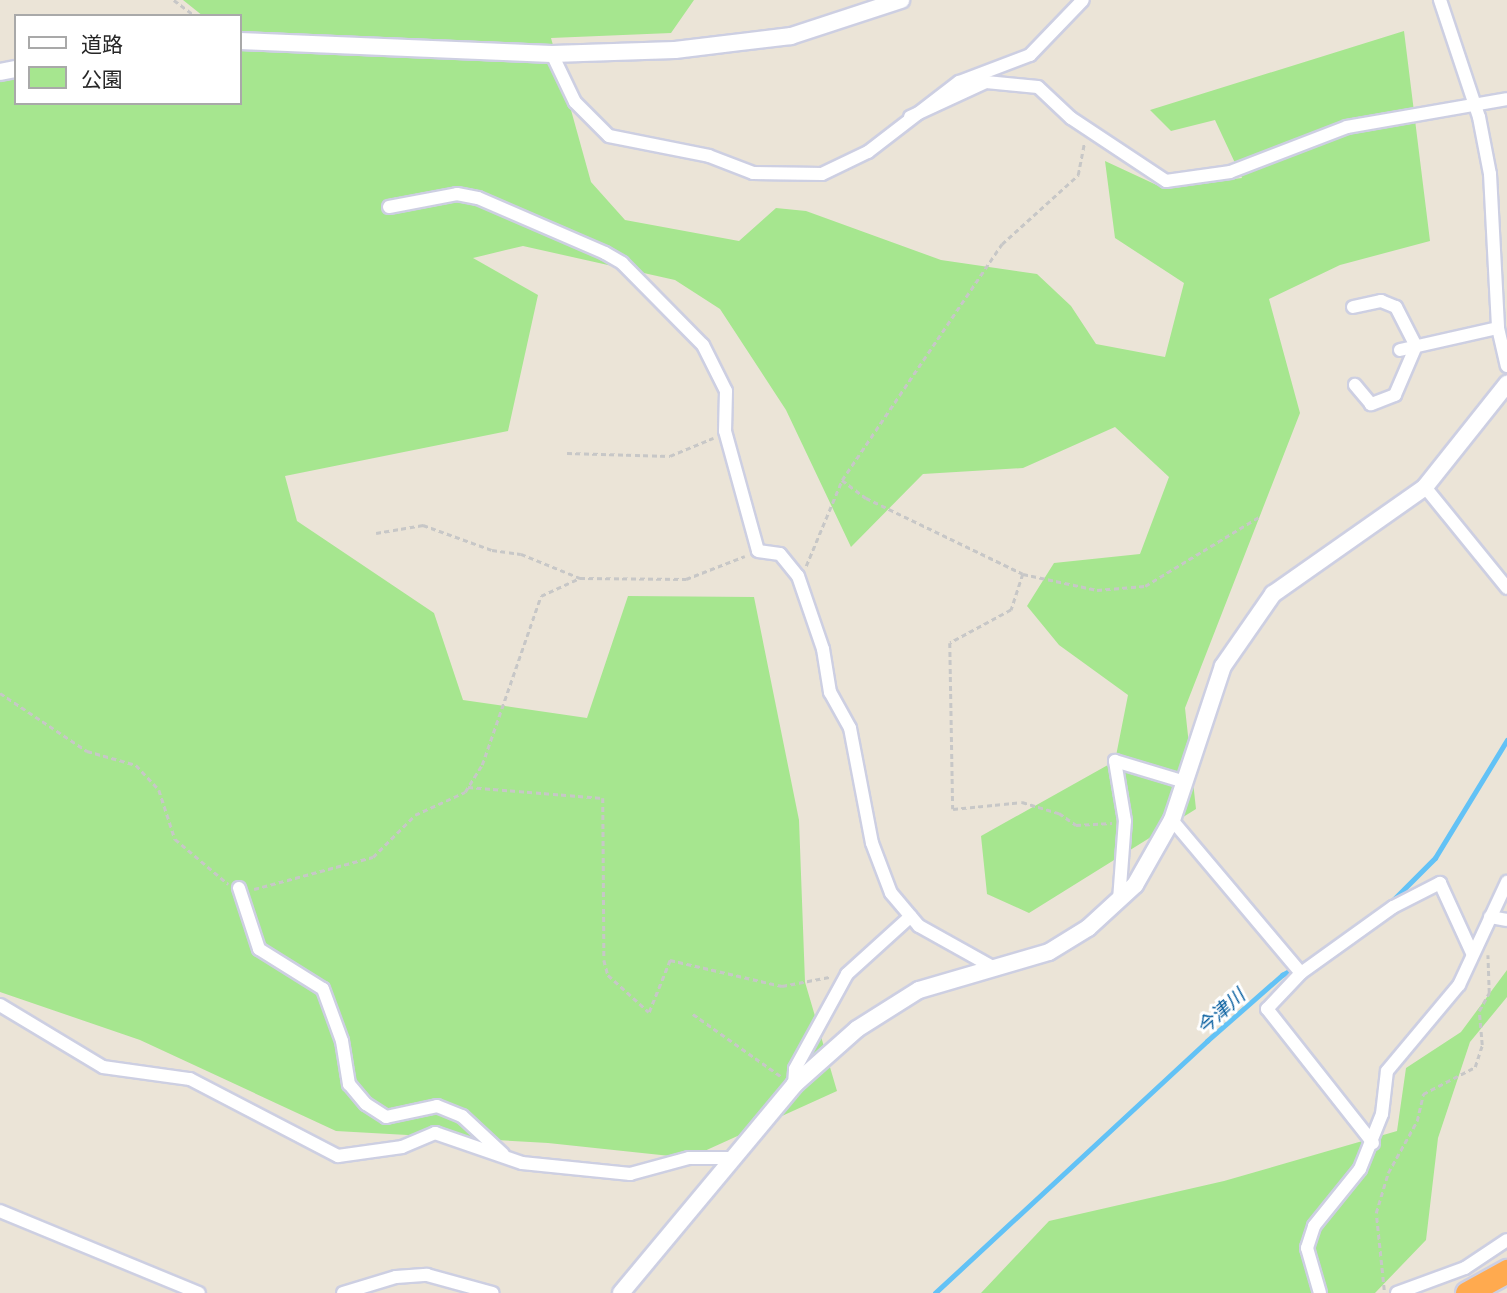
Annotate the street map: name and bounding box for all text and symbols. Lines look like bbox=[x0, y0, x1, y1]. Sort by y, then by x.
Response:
legend bbox=[14, 14, 242, 105]
text: 道路 bbox=[81, 32, 123, 57]
text: 公園 bbox=[81, 67, 123, 92]
water label: 今津川 bbox=[1192, 984, 1250, 1040]

